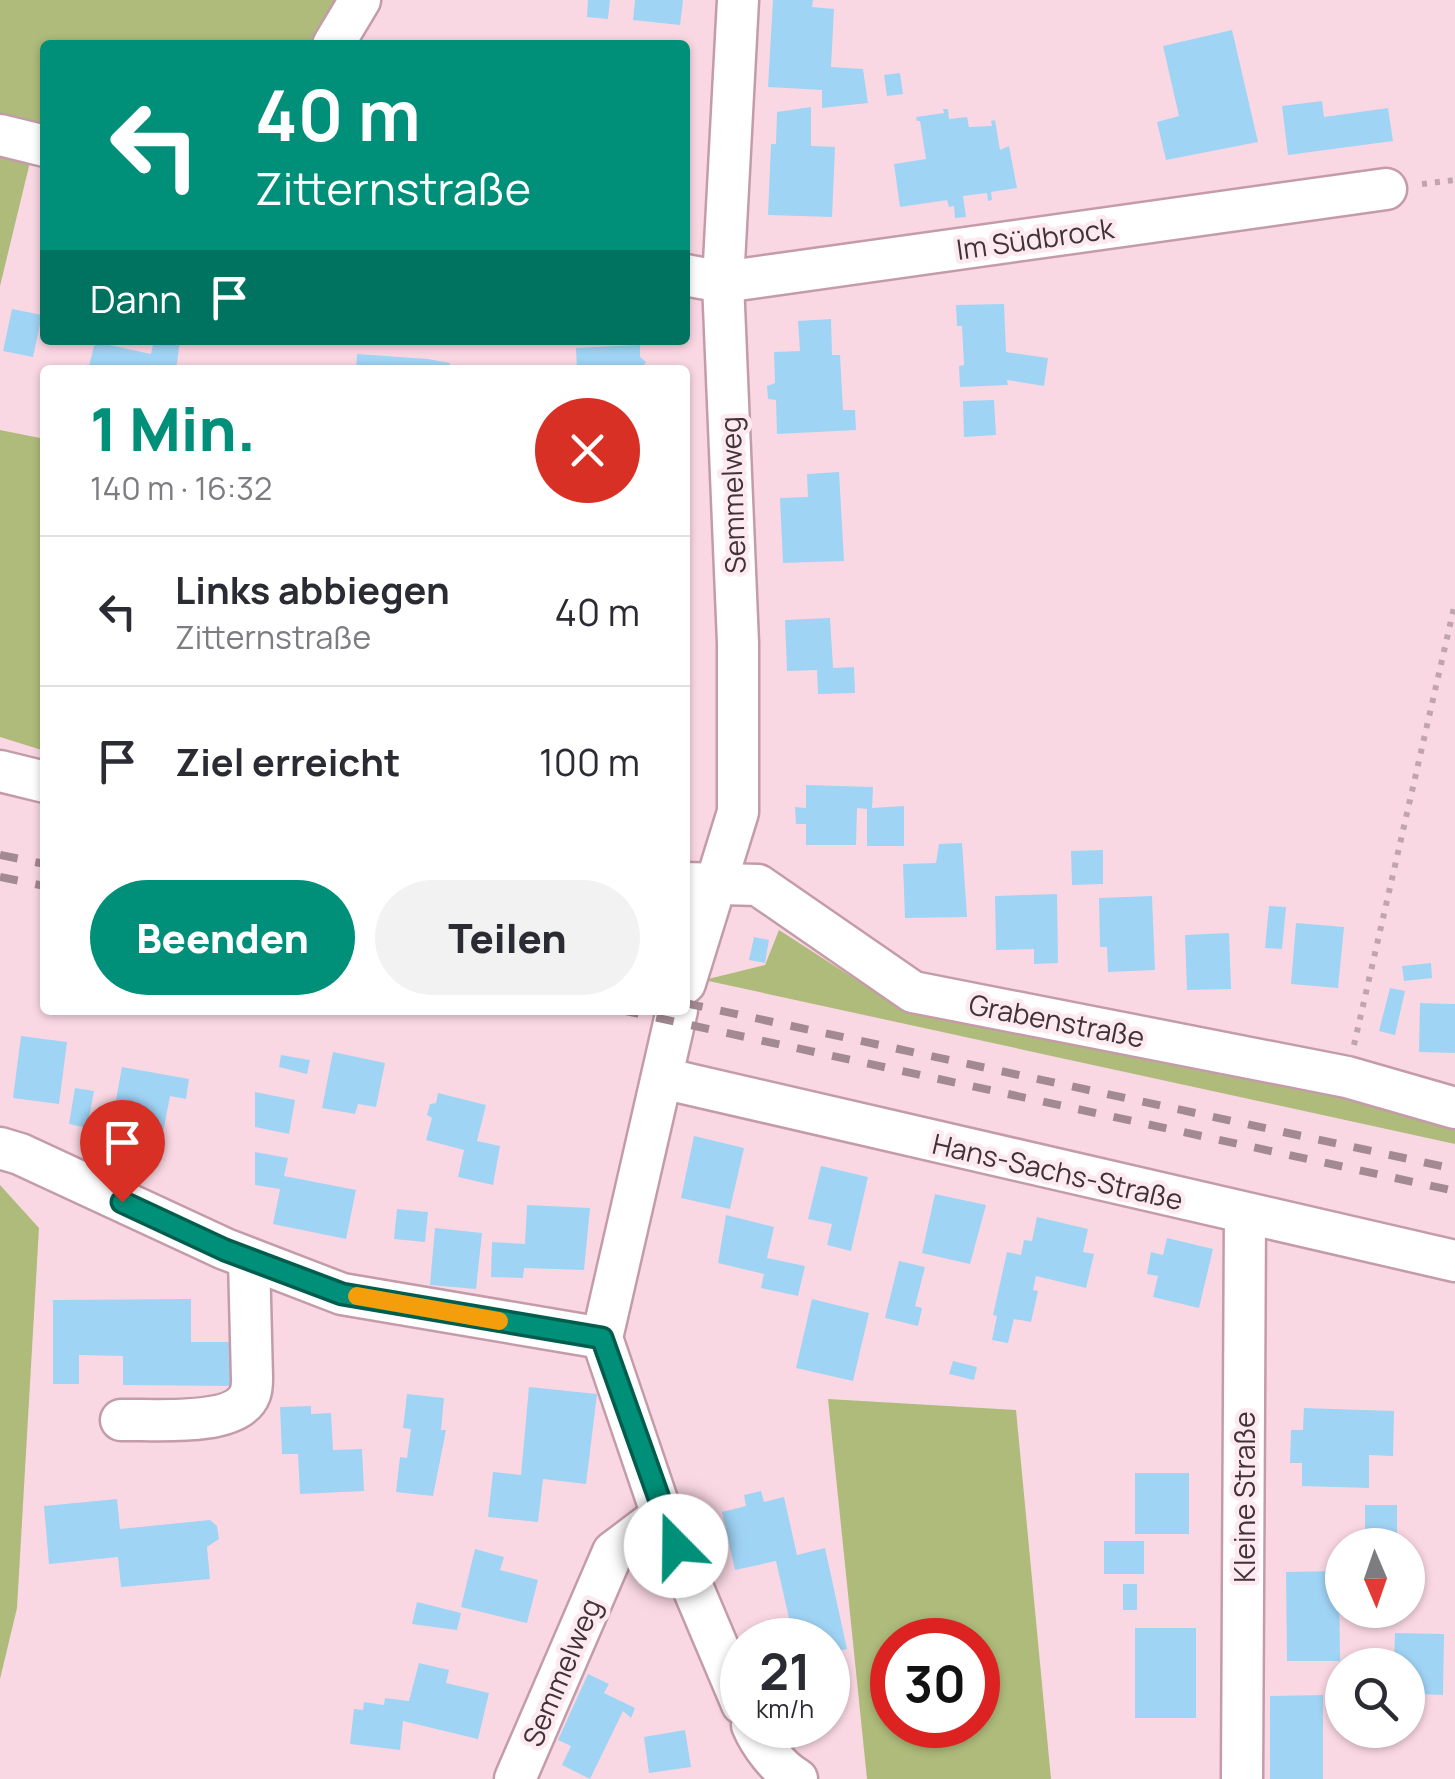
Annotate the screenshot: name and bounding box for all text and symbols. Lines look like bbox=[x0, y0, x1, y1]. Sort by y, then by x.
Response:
text: 40 m bbox=[255, 66, 421, 162]
icon: left bbox=[90, 80, 220, 210]
text: Zitternstraße bbox=[255, 157, 531, 219]
street label: Im Südbrock bbox=[954, 208, 1117, 268]
icon: arrive bbox=[202, 270, 257, 325]
text: Dann bbox=[90, 272, 182, 324]
text: 1 Min. bbox=[90, 387, 256, 469]
button: close bbox=[535, 398, 640, 503]
street label: Semmelweg bbox=[710, 416, 754, 574]
text: 140 m · 16:32 bbox=[90, 466, 272, 510]
text: Links abbiegen bbox=[175, 563, 450, 615]
icon: left bbox=[90, 584, 145, 639]
text: 40 m bbox=[555, 585, 640, 637]
text: Zitternstraße bbox=[175, 615, 371, 659]
icon: arrive bbox=[90, 734, 145, 789]
text: Ziel erreicht bbox=[175, 735, 400, 787]
text: 100 m bbox=[539, 735, 640, 787]
button: Beenden bbox=[90, 880, 355, 995]
button: Teilen bbox=[375, 880, 640, 995]
street label: Grabenstraße bbox=[966, 984, 1148, 1056]
pin bbox=[80, 1100, 165, 1203]
icon: arrive bbox=[95, 1115, 150, 1170]
street label: Hans-Sachs-Straße bbox=[929, 1124, 1187, 1218]
street label: Kleine Straße bbox=[1225, 1411, 1263, 1583]
position arrow bbox=[624, 1494, 728, 1598]
north arrow bbox=[1325, 1528, 1425, 1628]
map controls bbox=[1325, 1528, 1425, 1748]
street label: Semmelweg bbox=[513, 1592, 609, 1752]
speed limit sign: 30 bbox=[870, 1618, 1000, 1748]
text: 21 bbox=[759, 1637, 811, 1705]
button: search bbox=[1325, 1648, 1425, 1748]
text: km/h bbox=[756, 1691, 814, 1726]

